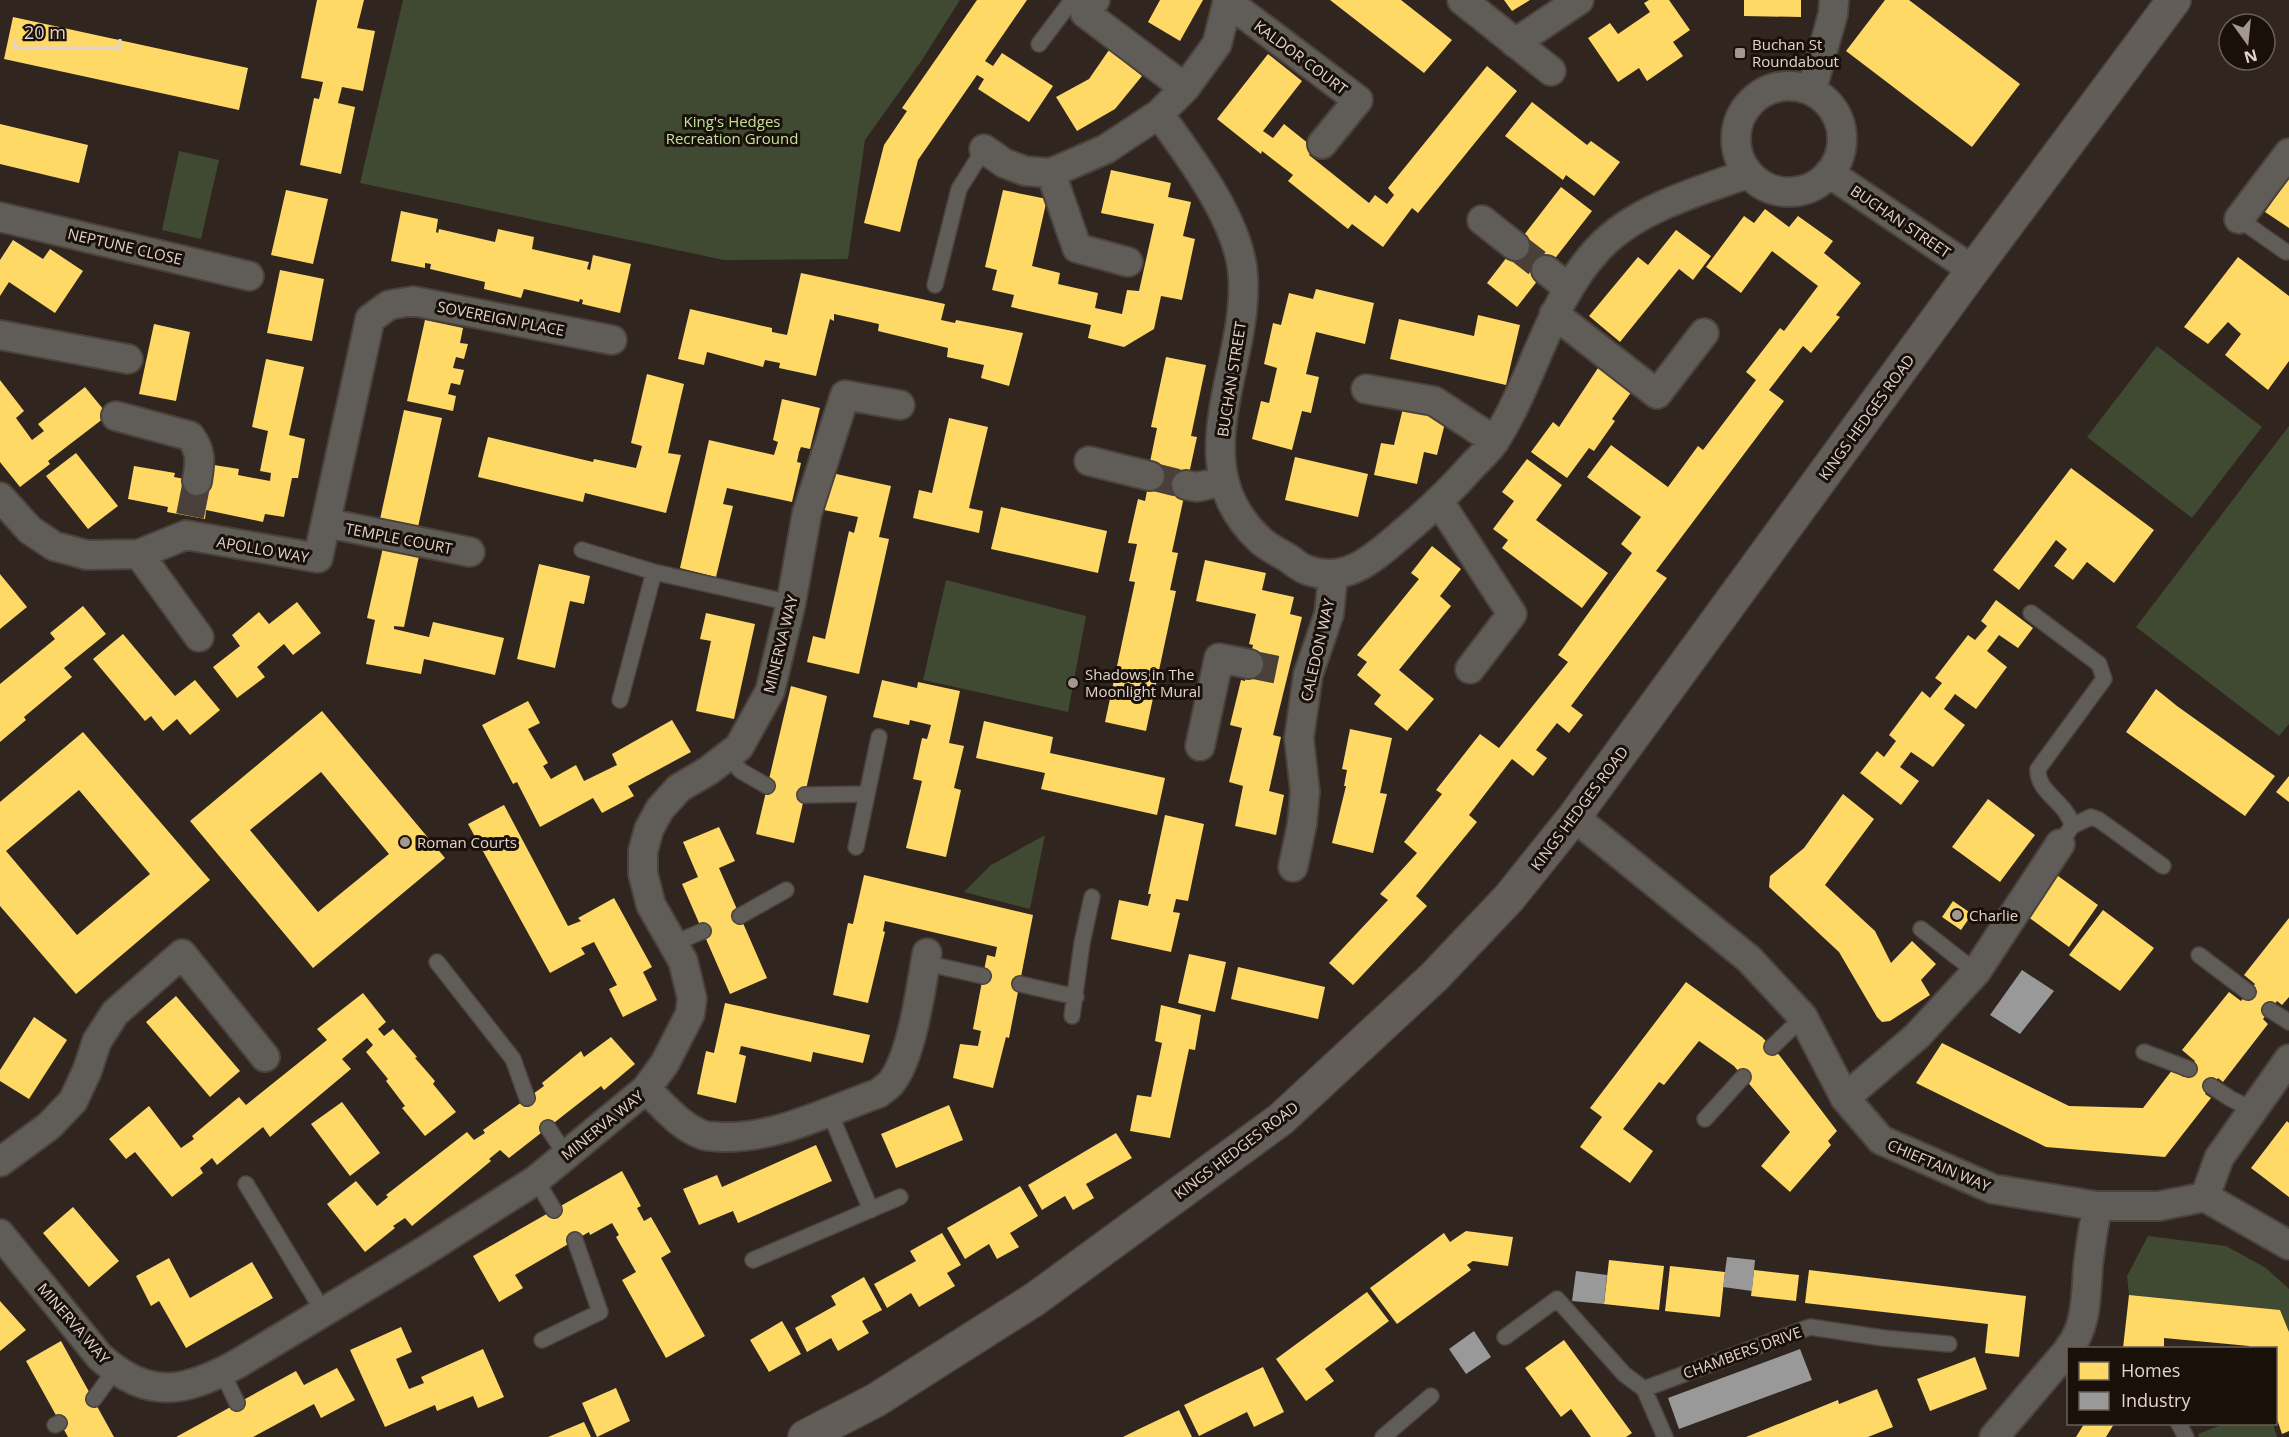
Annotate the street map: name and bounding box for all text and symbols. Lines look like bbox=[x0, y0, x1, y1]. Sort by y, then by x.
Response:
scale bar bbox=[15, 12, 120, 50]
north arrow bbox=[2217, 12, 2277, 72]
street label: KALDOR COURT bbox=[1250, 15, 1352, 99]
text: 20 m bbox=[24, 20, 66, 44]
place label: Buchan St Roundabout bbox=[1752, 34, 1839, 71]
text: N bbox=[2242, 44, 2260, 69]
marker: Buchan St Roundabout bbox=[1733, 46, 1747, 60]
park label: King's Hedges Recreation Ground bbox=[666, 111, 798, 148]
street label: BUCHAN STREET bbox=[1847, 180, 1955, 262]
street label: NEPTUNE CLOSE bbox=[66, 223, 184, 269]
street label: SOVEREIGN PLACE bbox=[436, 296, 566, 340]
street label: BUCHAN STREET bbox=[1212, 319, 1250, 438]
street label: KINGS HEDGES ROAD bbox=[1814, 350, 1918, 484]
street label: TEMPLE COURT bbox=[344, 518, 455, 558]
street label: APOLLO WAY bbox=[215, 531, 311, 567]
street label: MINERVA WAY bbox=[758, 592, 802, 695]
street label: CALEDON WAY bbox=[1295, 596, 1339, 703]
place label: Shadows in The Moonlight Mural bbox=[1085, 664, 1201, 701]
marker: Shadows in The Moonlight Mural bbox=[1066, 676, 1080, 690]
street label: KINGS HEDGES ROAD bbox=[1526, 742, 1632, 874]
place label: Roman Courts bbox=[417, 832, 517, 852]
marker: Roman Courts bbox=[398, 835, 412, 849]
place label: Charlie bbox=[1969, 905, 2018, 925]
marker: Charlie bbox=[1950, 908, 1964, 922]
street label: MINERVA WAY bbox=[557, 1085, 648, 1164]
street label: KINGS HEDGES ROAD bbox=[1170, 1097, 1302, 1203]
street label: CHIEFTAIN WAY bbox=[1885, 1134, 1994, 1196]
street label: MINERVA WAY bbox=[33, 1278, 115, 1368]
street label: CHAMBERS DRIVE bbox=[1680, 1321, 1804, 1383]
legend bbox=[2067, 1347, 2277, 1425]
text: Homes bbox=[2121, 1358, 2180, 1382]
text: Industry bbox=[2121, 1388, 2191, 1412]

